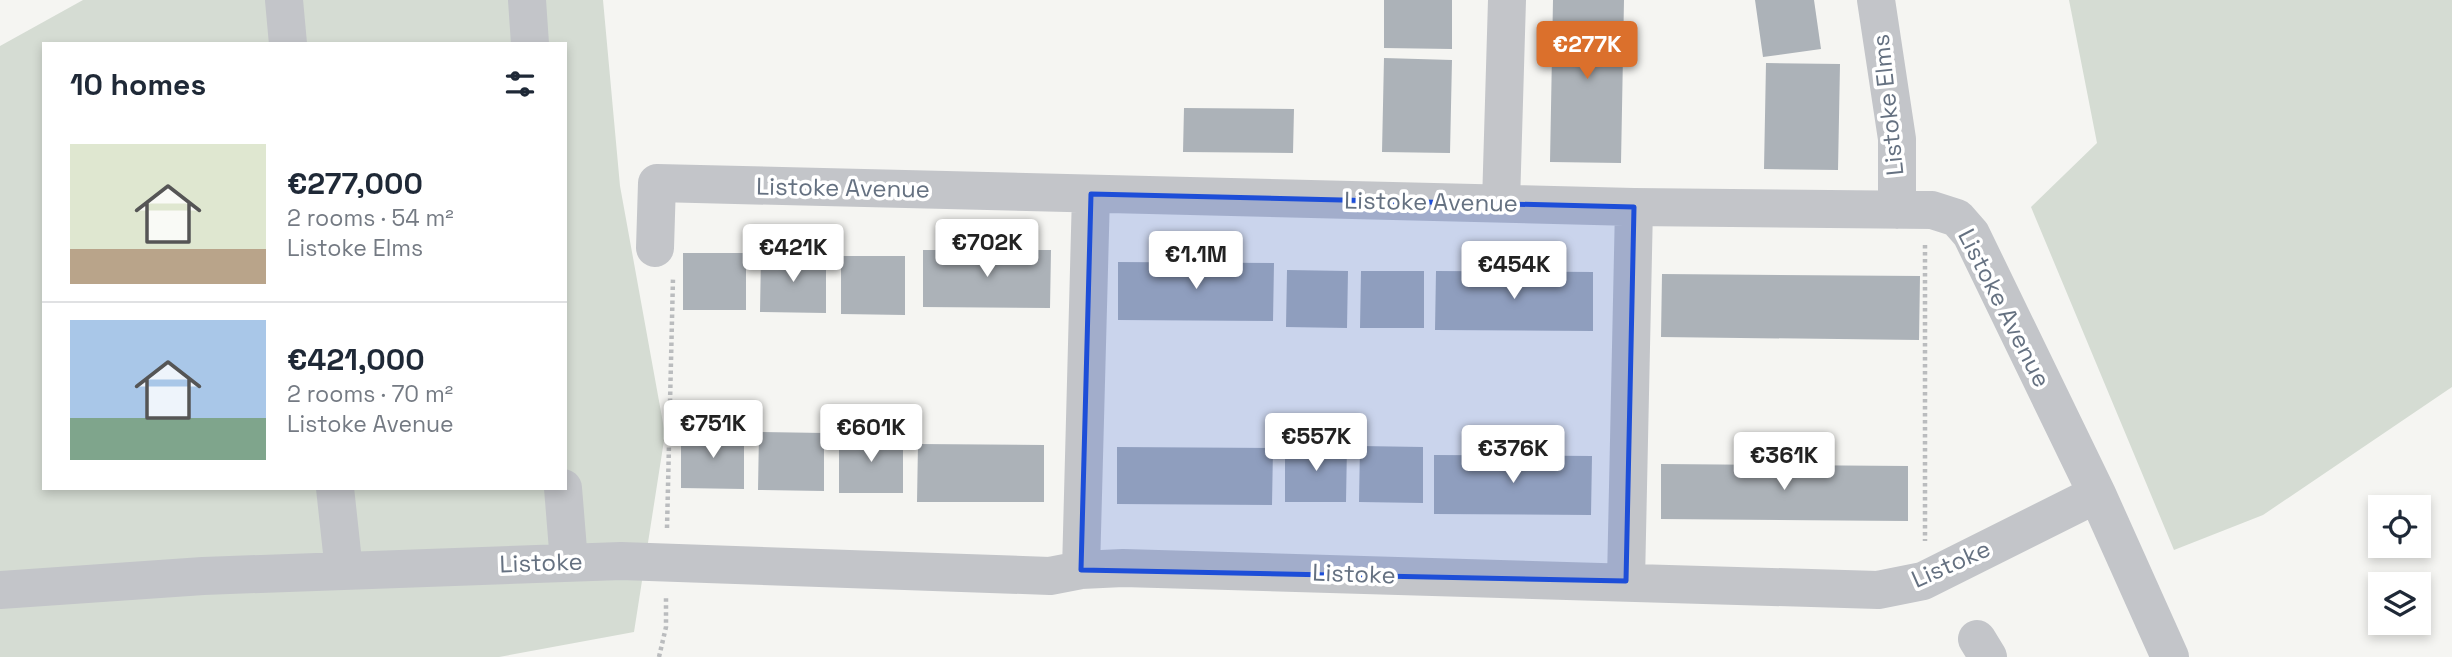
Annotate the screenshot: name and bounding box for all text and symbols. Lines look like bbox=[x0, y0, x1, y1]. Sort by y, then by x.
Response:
pin: €277K bbox=[1538, 22, 1636, 81]
text: €277K bbox=[1553, 29, 1621, 59]
street label: Listoke Elms bbox=[1865, 33, 1910, 177]
text: 10 homes bbox=[70, 65, 206, 104]
icon: filters bbox=[501, 65, 539, 103]
text: €277,000 bbox=[287, 164, 423, 203]
street label: Listoke Avenue bbox=[756, 170, 930, 205]
icon: home bbox=[126, 172, 210, 256]
street label: Listoke Avenue bbox=[1344, 184, 1518, 219]
text: 2 rooms · 54 m² bbox=[287, 203, 454, 233]
pin: €702K bbox=[938, 219, 1036, 279]
street label: Listoke Avenue bbox=[1951, 223, 2058, 392]
pin: €421K bbox=[744, 224, 842, 284]
text: €702K bbox=[951, 227, 1023, 257]
text: €421K bbox=[759, 232, 827, 262]
pin: €1.1M bbox=[1147, 232, 1245, 291]
text: Listoke Elms bbox=[287, 233, 423, 263]
text: €1.1M bbox=[1165, 239, 1227, 269]
pin: €454K bbox=[1465, 242, 1563, 301]
text: €454K bbox=[1477, 249, 1551, 279]
text: €421,000 bbox=[287, 340, 425, 379]
icon: home bbox=[126, 348, 210, 432]
text: 2 rooms · 70 m² bbox=[287, 379, 453, 409]
pin: €751K bbox=[664, 400, 762, 460]
pin: €601K bbox=[822, 405, 920, 464]
text: €751K bbox=[680, 408, 746, 438]
text: Listoke Avenue bbox=[287, 409, 454, 439]
text: €601K bbox=[836, 412, 906, 442]
pin: €557K bbox=[1267, 414, 1365, 473]
text: €557K bbox=[1281, 421, 1351, 451]
pin: €376K bbox=[1464, 426, 1562, 485]
text: €376K bbox=[1478, 433, 1548, 463]
pin: €361K bbox=[1735, 433, 1833, 492]
text: €361K bbox=[1750, 440, 1818, 470]
map controls bbox=[2368, 495, 2431, 635]
button: locate bbox=[2368, 495, 2431, 558]
street label: Listoke bbox=[1906, 532, 1995, 595]
street label: Listoke bbox=[499, 546, 583, 579]
street label: Listoke bbox=[1312, 557, 1396, 590]
button: layers bbox=[2368, 572, 2431, 635]

